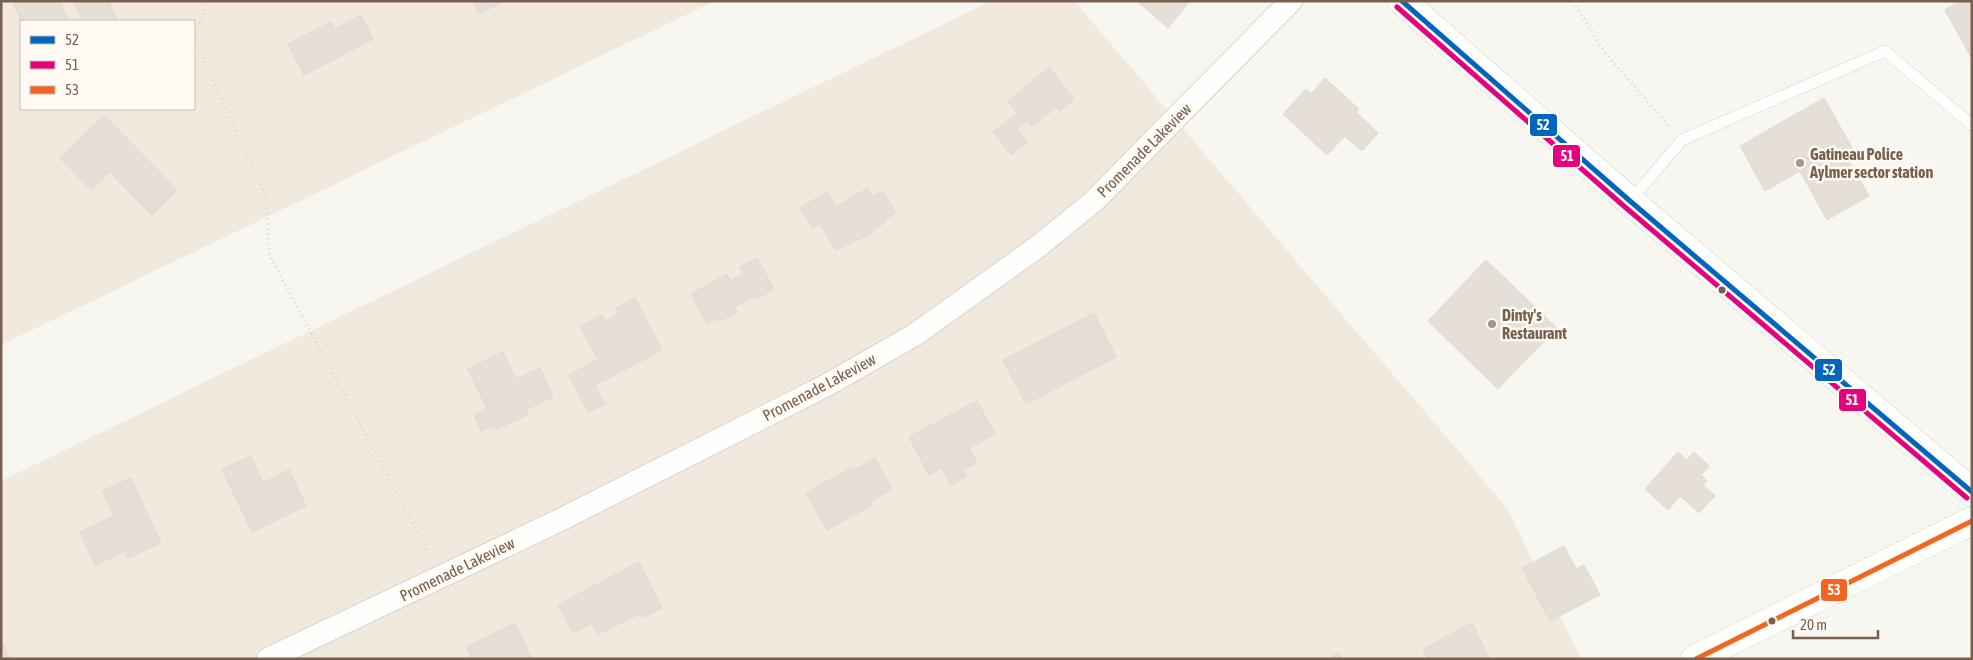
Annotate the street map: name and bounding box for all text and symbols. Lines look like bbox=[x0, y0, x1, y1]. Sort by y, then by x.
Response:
legend bbox=[20, 20, 195, 110]
text: 52 bbox=[65, 31, 79, 48]
text: 51 bbox=[65, 56, 79, 73]
text: 53 bbox=[65, 81, 79, 98]
street label: Promenade Lakeview bbox=[1093, 99, 1195, 201]
line badge: 52 bbox=[1529, 113, 1558, 137]
text: 52 bbox=[1536, 117, 1550, 133]
line badge: 51 bbox=[1552, 144, 1581, 168]
place label: Gatineau Police Aylmer sector station bbox=[1809, 145, 1934, 181]
text: 51 bbox=[1560, 148, 1574, 164]
marker: Gatineau Police Aylmer sector station bbox=[1794, 157, 1806, 169]
unlabelled marker bbox=[1717, 285, 1727, 295]
place label: Dinty's Restaurant bbox=[1502, 306, 1567, 342]
marker: Dinty's Restaurant bbox=[1486, 318, 1498, 330]
street label: Promenade Lakeview bbox=[759, 349, 879, 424]
line badge: 52 bbox=[1814, 358, 1843, 382]
text: 52 bbox=[1822, 362, 1836, 378]
line badge: 51 bbox=[1838, 388, 1867, 412]
text: 51 bbox=[1845, 392, 1859, 408]
street label: Promenade Lakeview bbox=[397, 533, 518, 605]
line badge: 53 bbox=[1820, 578, 1848, 602]
text: 53 bbox=[1827, 582, 1841, 598]
scale bar bbox=[1793, 608, 1878, 640]
unlabelled marker bbox=[1767, 616, 1777, 626]
text: 20 m bbox=[1800, 616, 1827, 633]

